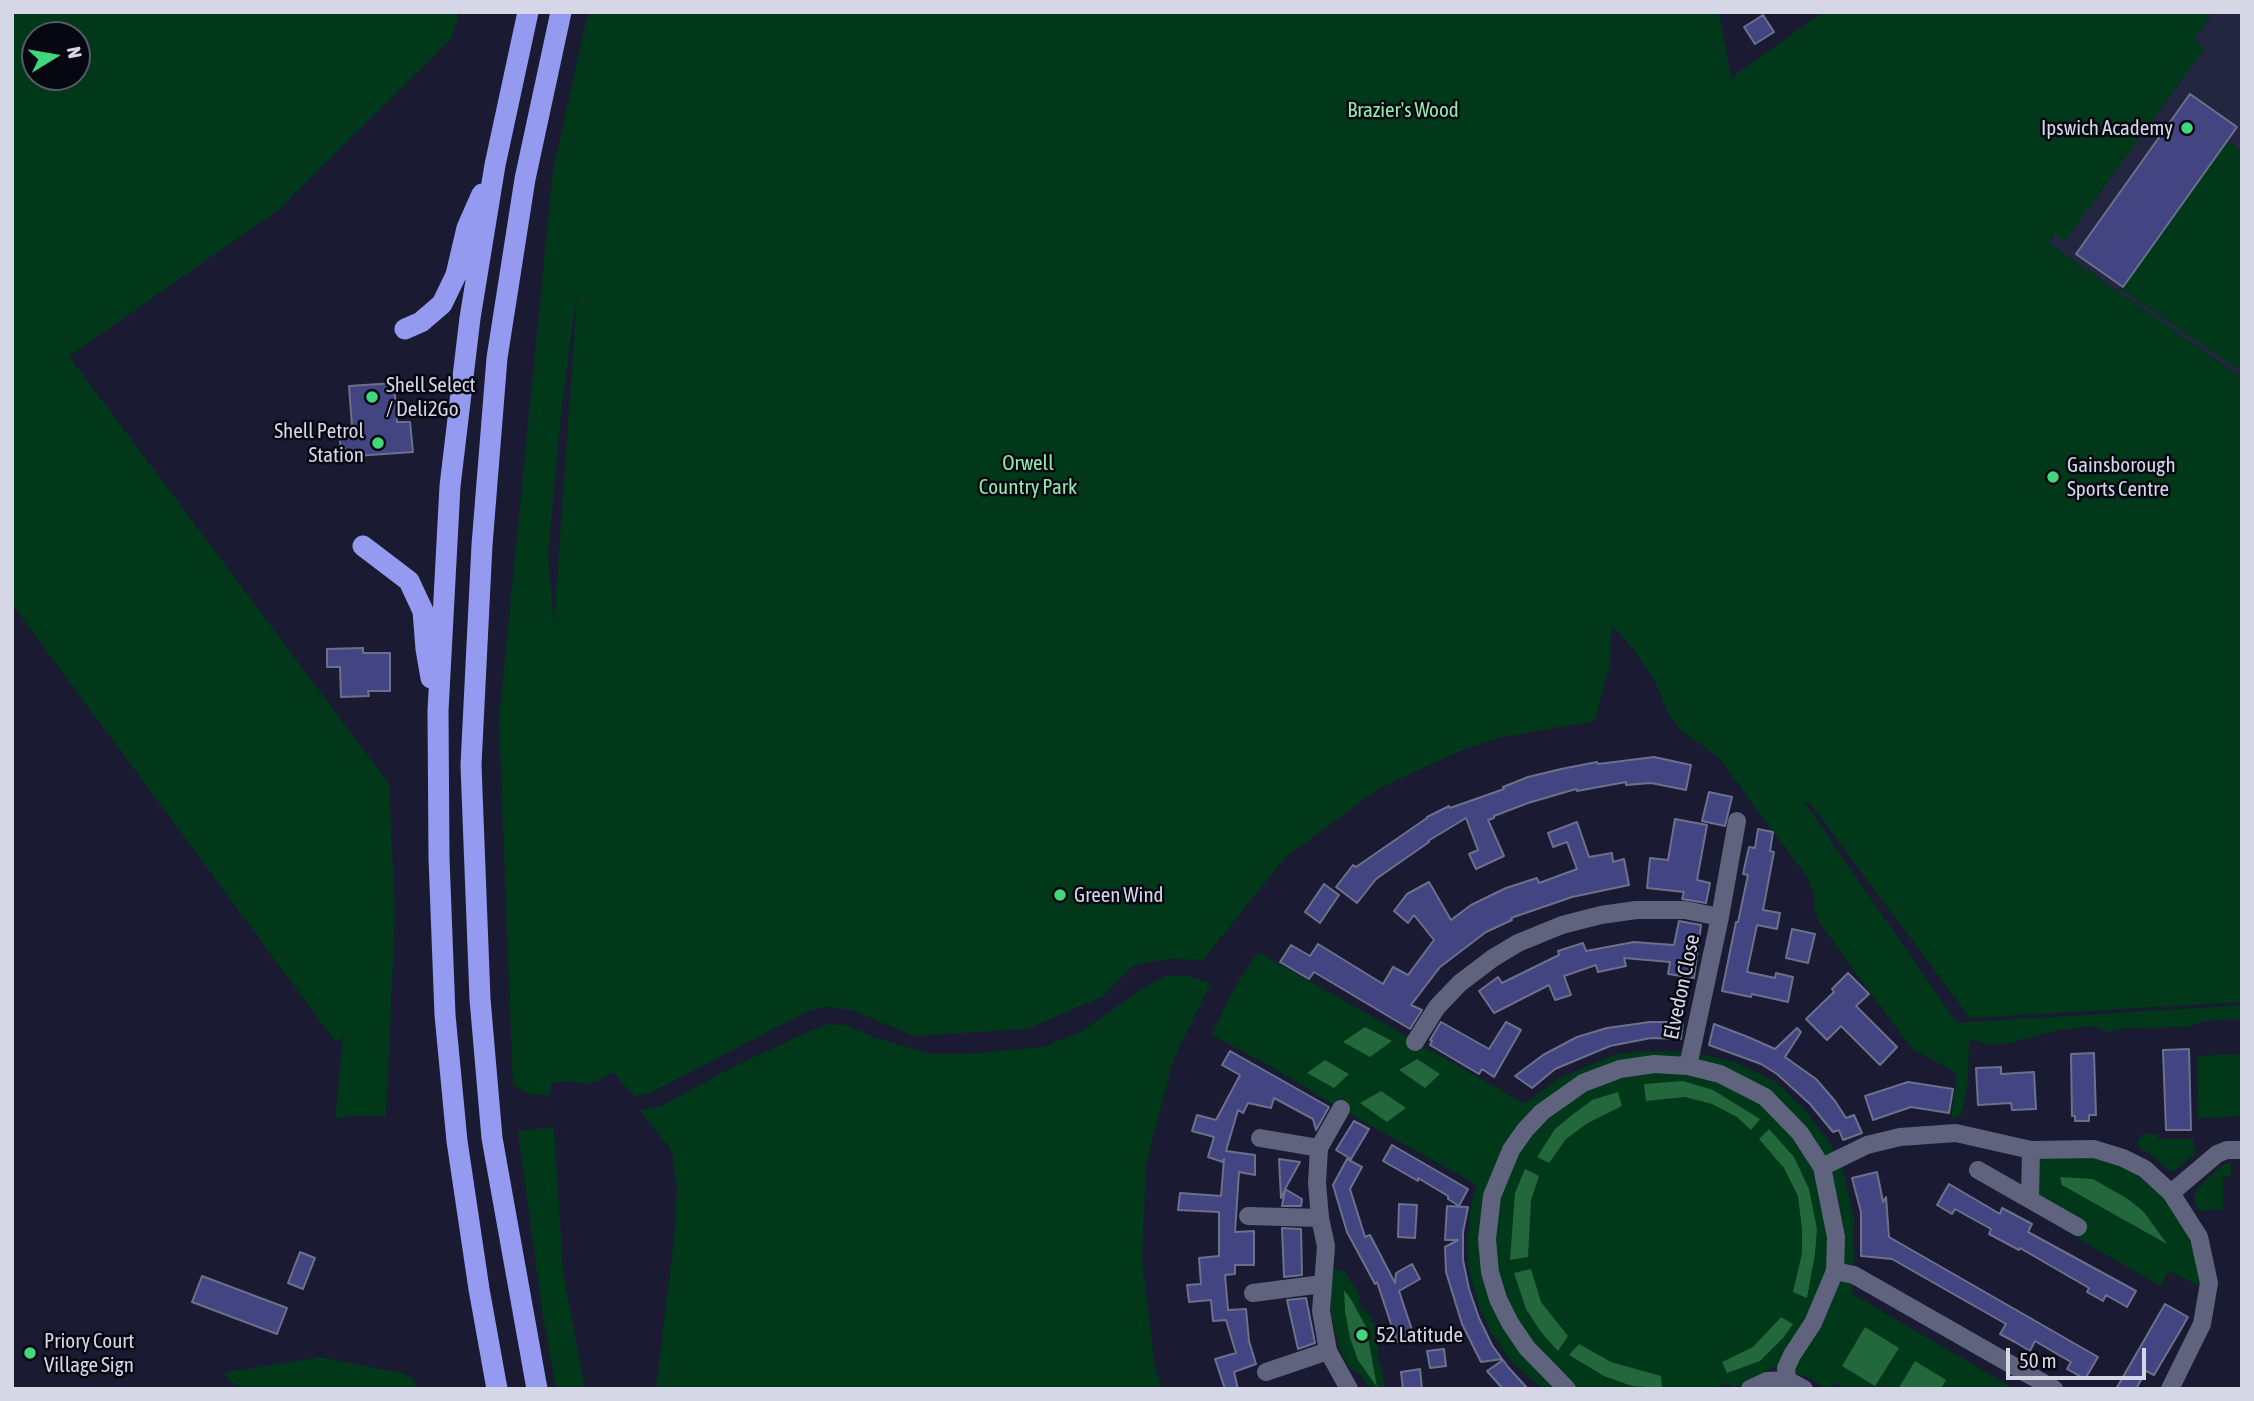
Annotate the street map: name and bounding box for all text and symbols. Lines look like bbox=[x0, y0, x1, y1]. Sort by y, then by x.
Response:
north arrow bbox=[21, 21, 91, 91]
text: N bbox=[63, 45, 87, 60]
park label: Brazier's Wood bbox=[1347, 97, 1459, 123]
place label: Ipswich Academy bbox=[2041, 115, 2173, 141]
marker: Ipswich Academy bbox=[2179, 120, 2195, 136]
place label: Shell Select / Deli2Go bbox=[386, 372, 476, 422]
marker: Shell Select / Deli2Go bbox=[364, 389, 380, 405]
place label: Shell Petrol Station bbox=[274, 418, 364, 468]
marker: Shell Petrol Station bbox=[370, 435, 386, 451]
park label: Orwell Country Park bbox=[979, 450, 1077, 500]
place label: Gainsborough Sports Centre bbox=[2067, 452, 2176, 502]
marker: Gainsborough Sports Centre bbox=[2045, 469, 2061, 485]
place label: Green Wind bbox=[1074, 882, 1164, 908]
marker: Green Wind bbox=[1052, 887, 1068, 903]
street label: Elvedon Close bbox=[1659, 932, 1705, 1042]
place label: 52 Latitude bbox=[1376, 1322, 1463, 1348]
marker: 52 Latitude bbox=[1354, 1327, 1370, 1343]
place label: Priory Court Village Sign bbox=[44, 1328, 134, 1378]
scale bar bbox=[2009, 1334, 2149, 1378]
marker: Priory Court Village Sign bbox=[22, 1345, 38, 1361]
text: 50 m bbox=[2019, 1348, 2057, 1372]

